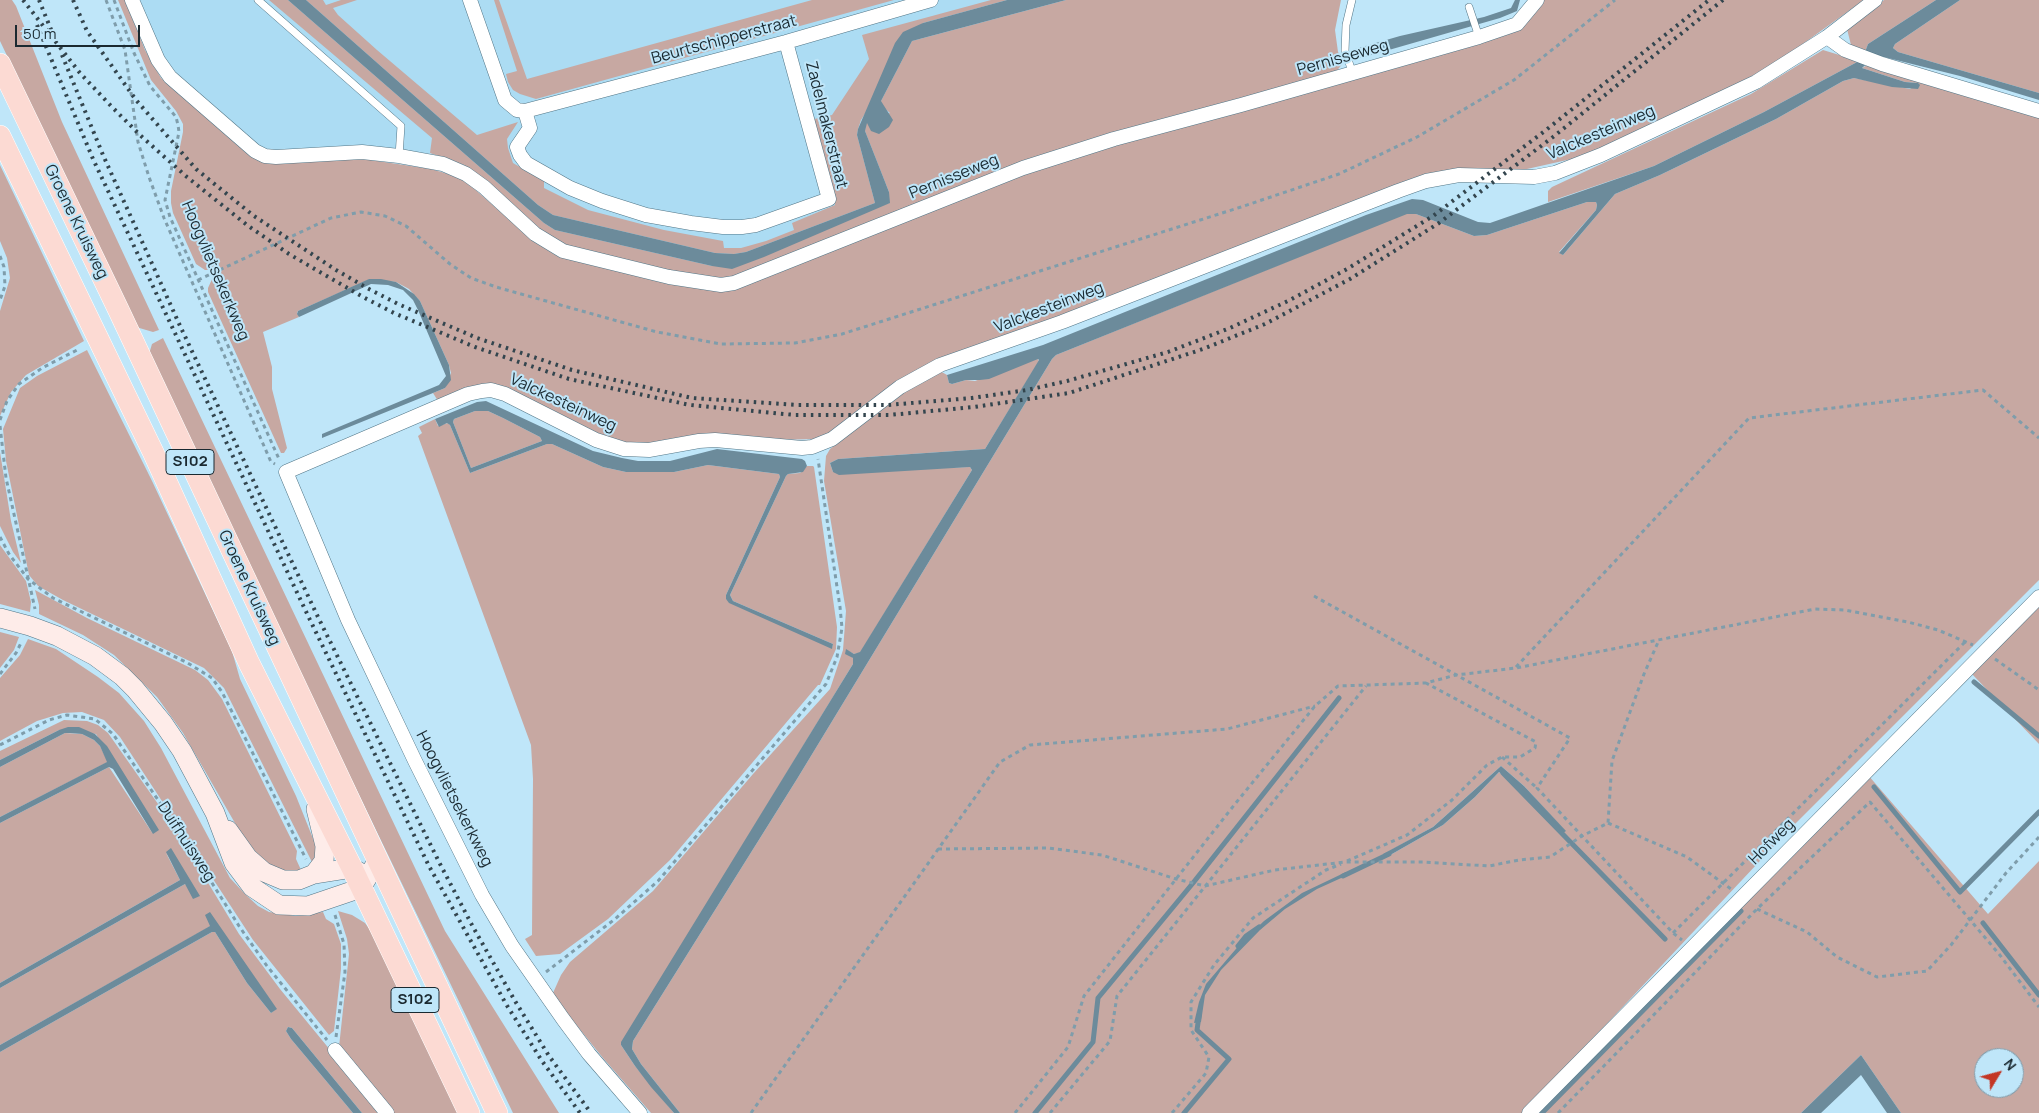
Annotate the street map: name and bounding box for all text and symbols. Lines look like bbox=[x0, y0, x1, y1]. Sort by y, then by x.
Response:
street label: Beurtschipperstraat bbox=[649, 11, 799, 69]
scale bar bbox=[18, 15, 142, 47]
text: 50 m bbox=[23, 23, 57, 44]
street label: Pernisseweg bbox=[1295, 36, 1391, 80]
street label: Zadelmakerstraat bbox=[801, 59, 851, 191]
street label: Valckesteinweg bbox=[1544, 102, 1658, 164]
street label: Pernisseweg bbox=[907, 150, 1001, 204]
street label: Groene Kruisweg bbox=[40, 162, 112, 282]
street label: Hoogvlietsekerkweg bbox=[177, 198, 253, 344]
street label: Valckesteinweg bbox=[992, 278, 1106, 338]
street label: Valckesteinweg bbox=[507, 370, 619, 436]
road number: S102 bbox=[166, 450, 214, 474]
street label: Groene Kruisweg bbox=[214, 527, 284, 649]
street label: Hoogvlietsekerkweg bbox=[411, 728, 497, 870]
street label: Duifhuisweg bbox=[153, 798, 219, 886]
street label: Hofweg bbox=[1745, 815, 1799, 869]
road number: S102 bbox=[391, 988, 439, 1012]
north arrow bbox=[1974, 1048, 2024, 1098]
text: N bbox=[2000, 1055, 2021, 1074]

